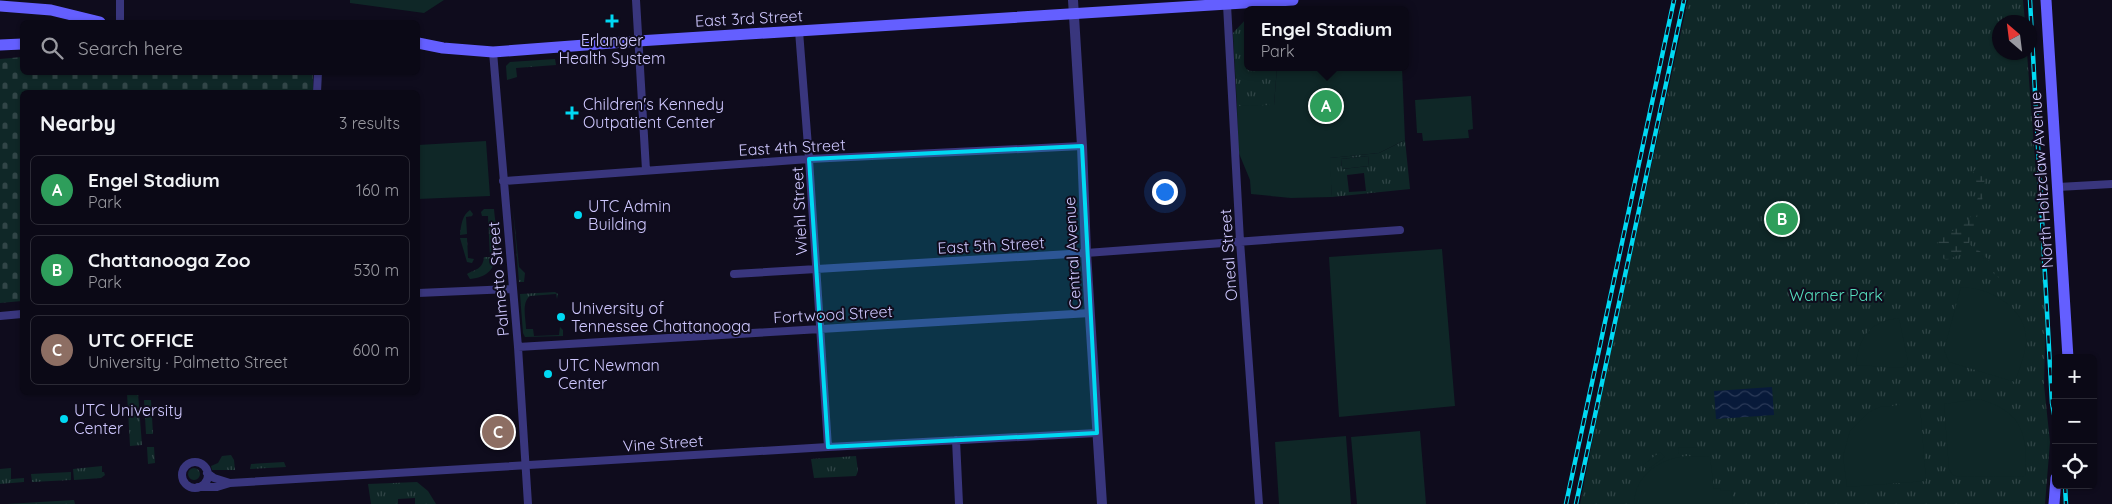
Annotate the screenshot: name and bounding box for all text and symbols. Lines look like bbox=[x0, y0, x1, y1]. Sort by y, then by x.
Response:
street label: East 3rd Street bbox=[695, 5, 803, 31]
popup bbox=[1244, 6, 1409, 71]
marker: Erlanger Health System bbox=[605, 14, 619, 28]
north arrow bbox=[1992, 15, 2037, 60]
text: Engel Stadium bbox=[1261, 17, 1392, 41]
search box bbox=[20, 20, 420, 75]
place label: Erlanger Health System bbox=[558, 30, 666, 68]
icon: search bbox=[38, 34, 66, 62]
text: Search here bbox=[78, 36, 183, 60]
text: Park bbox=[1261, 41, 1295, 61]
pin: A bbox=[1310, 87, 1342, 125]
street label: North Holtzclaw Avenue bbox=[2025, 91, 2057, 269]
place label: Children's Kennedy Outpatient Center bbox=[583, 94, 724, 132]
marker: Children's Kennedy Outpatient Center bbox=[565, 106, 579, 120]
text: Nearby bbox=[40, 110, 116, 136]
text: 3 results bbox=[339, 113, 400, 133]
street label: East 4th Street bbox=[738, 134, 846, 160]
street label: Wiehl Street bbox=[787, 166, 811, 256]
text: Engel Stadium bbox=[88, 168, 220, 192]
your location bbox=[1152, 179, 1178, 205]
text: A bbox=[52, 180, 62, 200]
text: 160 m bbox=[356, 180, 399, 200]
text: Park bbox=[88, 192, 122, 212]
place label: UTC Admin Building bbox=[588, 196, 671, 234]
street label: Central Avenue bbox=[1059, 196, 1085, 310]
pin: B bbox=[1766, 200, 1798, 238]
street label: Oneal Street bbox=[1215, 208, 1241, 302]
marker: UTC Admin Building bbox=[572, 209, 584, 221]
street label: Palmetto Street bbox=[483, 221, 513, 337]
street label: East 5th Street bbox=[937, 232, 1045, 258]
text: Chattanooga Zoo bbox=[88, 248, 251, 272]
text: B bbox=[52, 260, 62, 280]
text: 530 m bbox=[353, 260, 399, 280]
text: Park bbox=[88, 272, 122, 292]
park label: Warner Park bbox=[1789, 285, 1883, 305]
place label: University of Tennessee Chattanooga bbox=[571, 298, 751, 336]
street label: Fortwood Street bbox=[773, 301, 893, 327]
marker: University of Tennessee Chattanooga bbox=[555, 311, 567, 323]
text: UTC OFFICE bbox=[88, 328, 194, 352]
text: C bbox=[52, 340, 62, 360]
text: 600 m bbox=[352, 340, 399, 360]
text: University · Palmetto Street bbox=[88, 352, 288, 372]
map controls bbox=[2052, 354, 2097, 489]
button: + bbox=[2052, 354, 2097, 399]
place label: UTC Newman Center bbox=[558, 355, 660, 393]
marker: UTC Newman Center bbox=[542, 368, 554, 380]
button: − bbox=[2052, 399, 2097, 444]
place label: UTC University Center bbox=[74, 400, 183, 438]
marker: UTC University Center bbox=[58, 413, 70, 425]
pin: C bbox=[482, 413, 514, 451]
street label: Vine Street bbox=[622, 430, 704, 456]
button: locate bbox=[2052, 444, 2097, 489]

